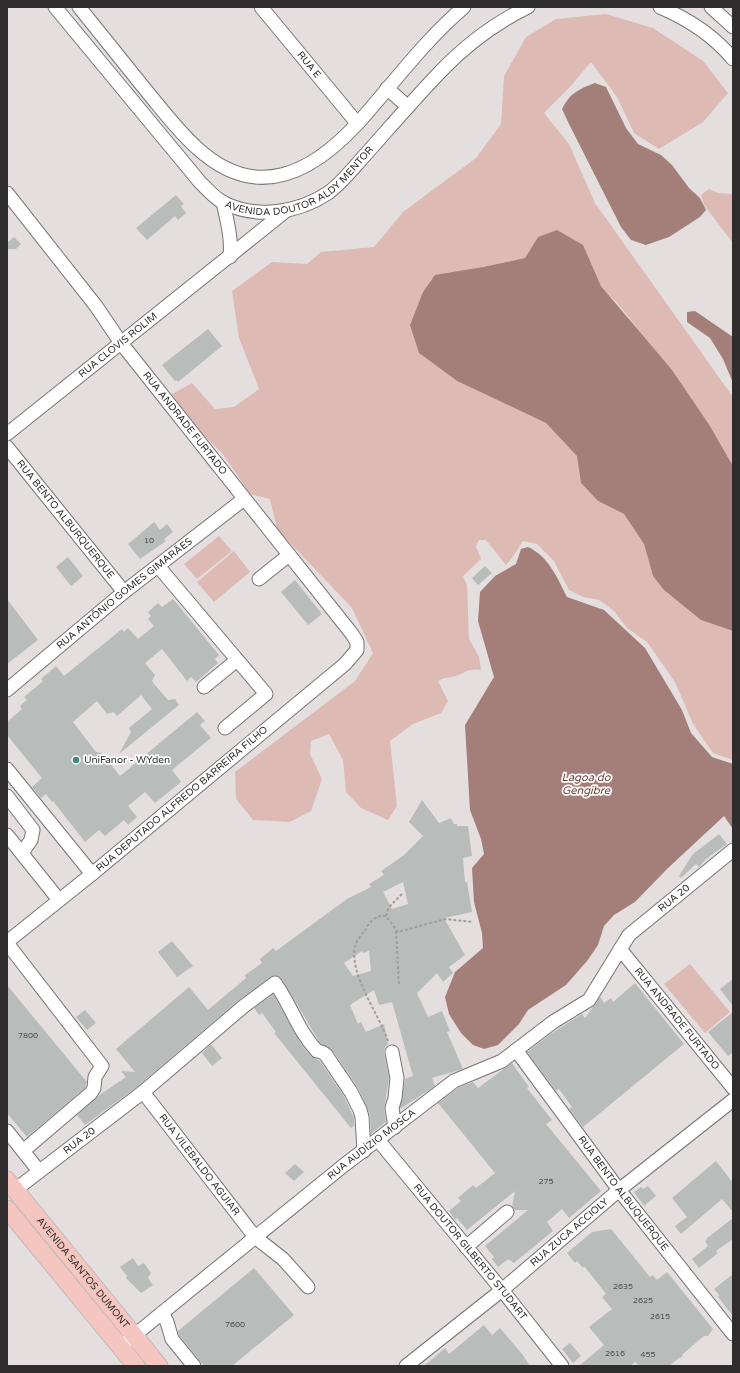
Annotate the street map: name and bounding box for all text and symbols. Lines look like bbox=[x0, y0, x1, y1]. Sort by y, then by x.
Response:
street label: RUA E bbox=[294, 49, 323, 81]
street label: AVENIDA DOUTOR ALDY MENTOR bbox=[223, 144, 376, 218]
street label: RUA CLOVIS ROLIM bbox=[76, 310, 160, 380]
street label: RUA ANDRADE FURTADO bbox=[140, 369, 229, 477]
street label: RUA BENTO ALBURQUERQUE bbox=[14, 458, 117, 581]
street label: RUA ANTÔNIO GOMES GIMARÃES bbox=[54, 535, 195, 652]
house number: 10 bbox=[144, 536, 154, 545]
street label: RUA DEPUTADO ALFREDO BARREIRA FILHO bbox=[94, 724, 270, 874]
place label: UniFanor - WYden bbox=[84, 754, 170, 766]
marker: UniFanor - WYden bbox=[71, 755, 81, 765]
water label: Lagoa do Gengibre bbox=[562, 771, 612, 797]
street label: RUA 20 bbox=[656, 882, 692, 915]
street label: RUA ANDRADE FURTADO bbox=[632, 965, 722, 1072]
house number: 7800 bbox=[18, 1031, 38, 1040]
street label: RUA AUDÍZIO MOSCA bbox=[325, 1107, 418, 1182]
street label: RUA VILEBALDO AGUIAR bbox=[156, 1112, 242, 1218]
street label: RUA 20 bbox=[61, 1125, 98, 1157]
street label: RUA BENTO ALBUQUERQUE bbox=[575, 1134, 671, 1253]
house number: 275 bbox=[538, 1177, 554, 1186]
street label: RUA DOUTOR GILBERTO STUDART bbox=[411, 1182, 529, 1322]
street label: RUA ZUCA ACCIOLY bbox=[528, 1195, 611, 1269]
street label: AVENIDA SANTOS DUMONT bbox=[34, 1215, 132, 1331]
house number: 2635 bbox=[613, 1282, 633, 1291]
house number: 2625 bbox=[633, 1296, 653, 1305]
house number: 2615 bbox=[650, 1312, 670, 1321]
house number: 7600 bbox=[225, 1320, 245, 1329]
house number: 2616 bbox=[605, 1349, 625, 1358]
house number: 455 bbox=[640, 1350, 656, 1359]

